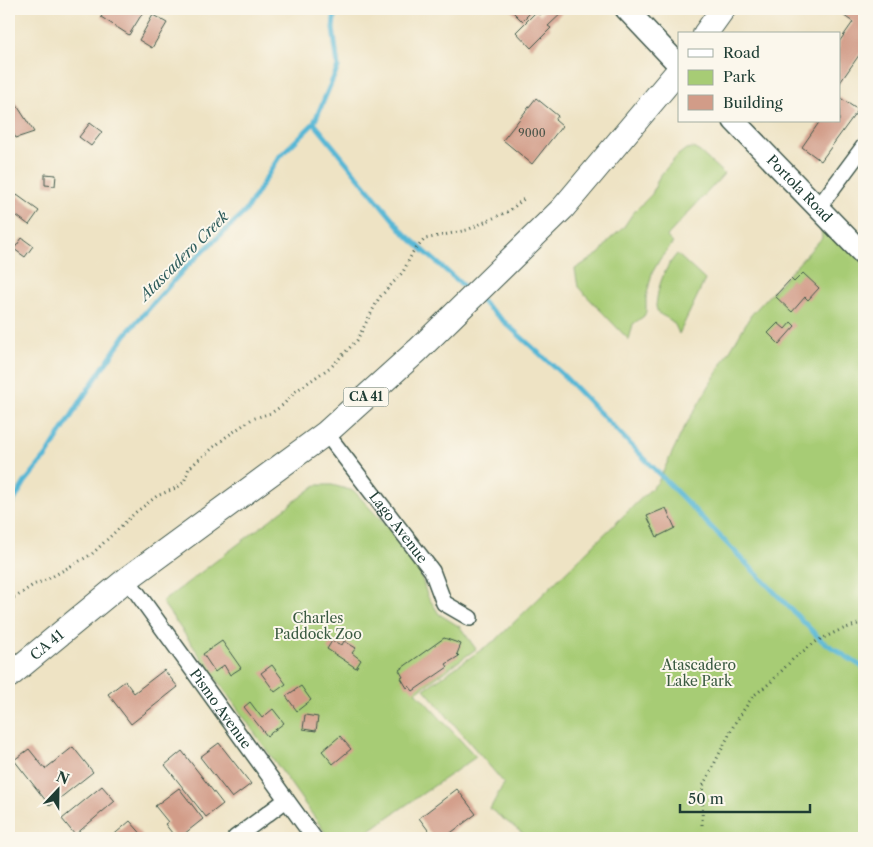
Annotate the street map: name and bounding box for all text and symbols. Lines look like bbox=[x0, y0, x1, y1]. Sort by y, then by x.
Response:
legend bbox=[678, 32, 840, 122]
text: Road bbox=[723, 43, 760, 62]
text: Park bbox=[723, 67, 757, 86]
text: Building bbox=[723, 93, 783, 112]
house number: 9000 bbox=[518, 126, 546, 140]
street label: Portola Road bbox=[763, 151, 836, 226]
water label: Atascadero Creek bbox=[133, 207, 233, 306]
road number: CA 41 bbox=[344, 388, 388, 407]
street label: Lago Avenue bbox=[365, 488, 432, 567]
park label: Charles Paddock Zoo bbox=[274, 609, 362, 643]
street label: CA 41 bbox=[26, 626, 67, 664]
park label: Atascadero Lake Park bbox=[661, 656, 736, 690]
street label: Pismo Avenue bbox=[186, 665, 256, 752]
north arrow bbox=[32, 764, 82, 814]
text: N bbox=[54, 767, 72, 789]
scale bar bbox=[680, 782, 810, 814]
text: 50 m bbox=[688, 789, 724, 808]

